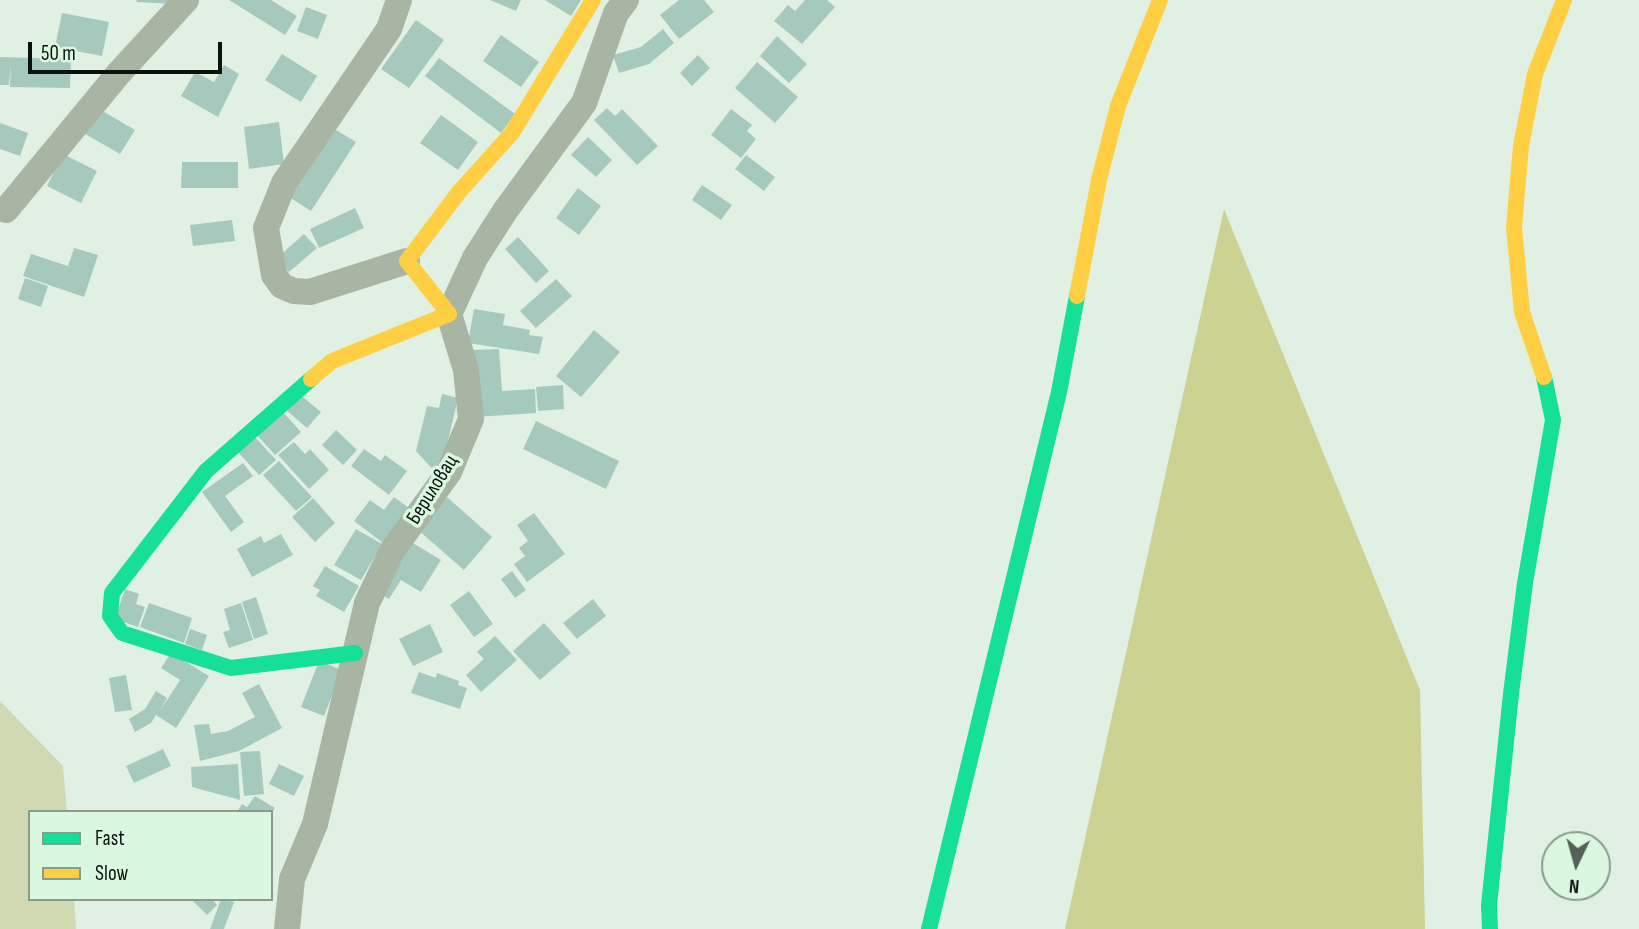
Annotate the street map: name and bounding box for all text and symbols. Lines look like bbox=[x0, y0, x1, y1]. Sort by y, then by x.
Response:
scale bar bbox=[32, 28, 226, 72]
text: 50 m bbox=[41, 41, 76, 66]
street label: Бериловац bbox=[402, 451, 464, 529]
legend bbox=[28, 810, 273, 901]
text: Fast bbox=[95, 826, 125, 851]
north arrow bbox=[1541, 831, 1611, 901]
text: Slow bbox=[95, 861, 128, 886]
text: N bbox=[1568, 874, 1580, 897]

